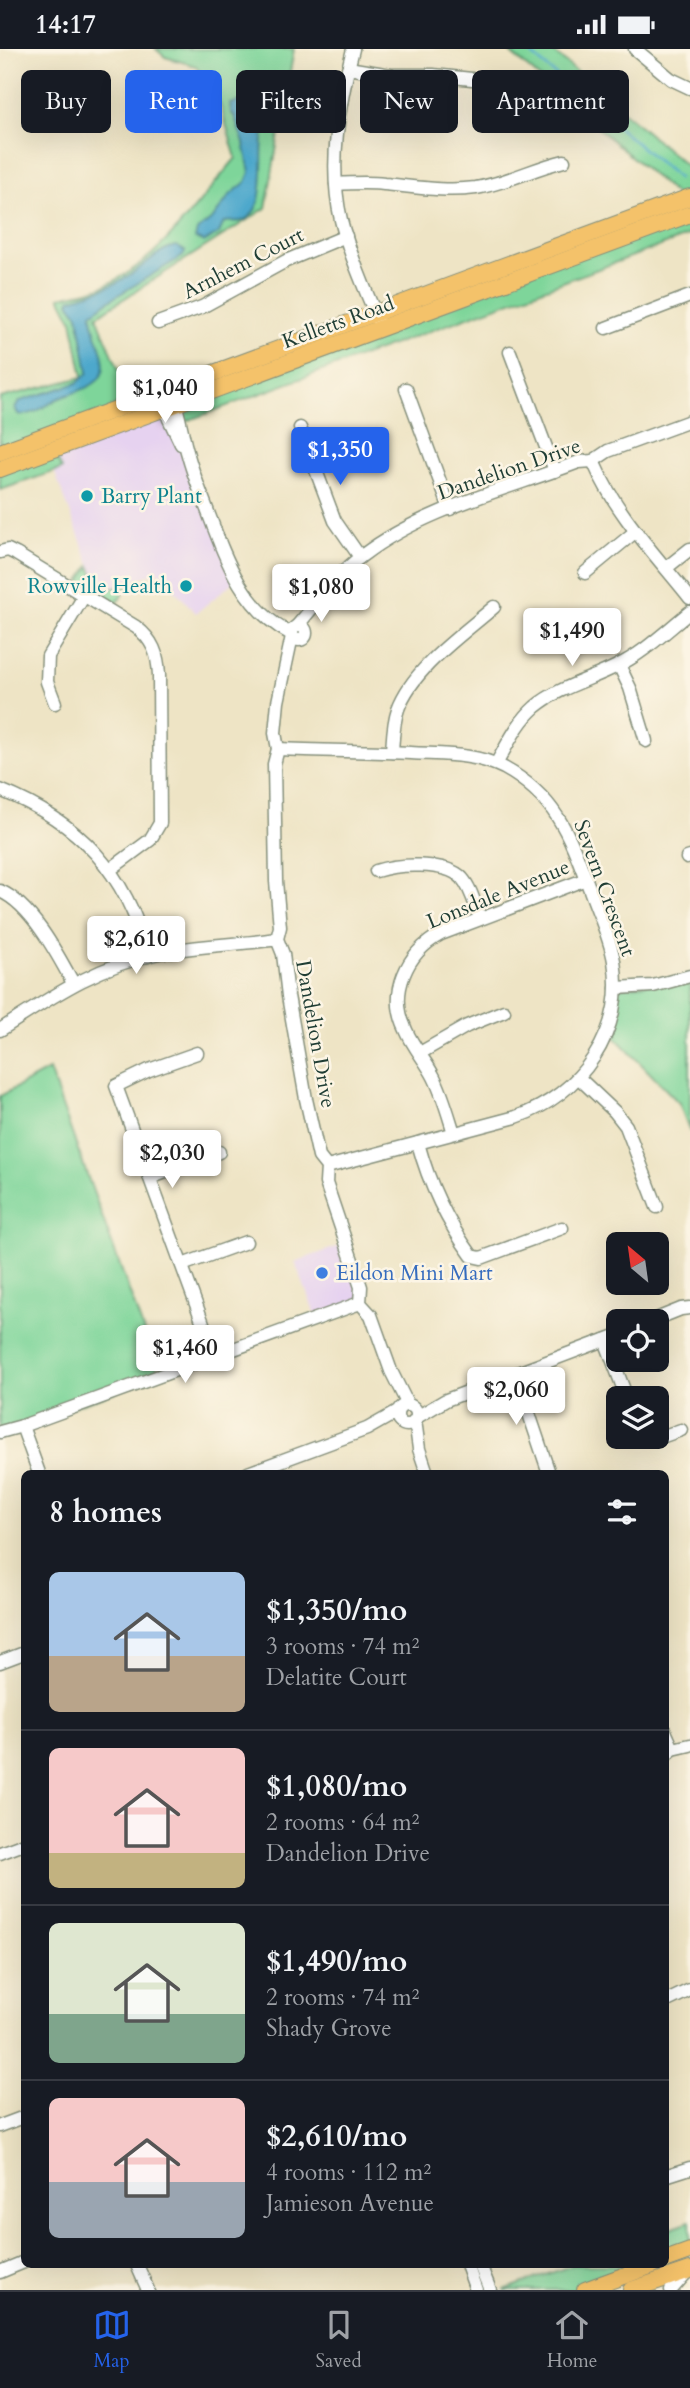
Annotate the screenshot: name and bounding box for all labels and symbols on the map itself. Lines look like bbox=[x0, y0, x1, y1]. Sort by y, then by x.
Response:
street label: Arnhem Court bbox=[178, 220, 309, 306]
street label: Kelletts Road bbox=[278, 289, 398, 356]
pin: $1,040 bbox=[108, 365, 222, 425]
pin: $1,350 bbox=[283, 427, 397, 487]
street label: Dandelion Drive bbox=[434, 431, 585, 508]
place label: Barry Plant bbox=[101, 482, 202, 511]
marker: Barry Plant bbox=[79, 488, 95, 504]
pin: $1,080 bbox=[264, 565, 378, 624]
place label: Rowville Health bbox=[27, 572, 172, 601]
marker: Rowville Health bbox=[178, 578, 194, 594]
pin: $1,490 bbox=[515, 609, 629, 668]
street label: Severn Crescent bbox=[566, 816, 643, 961]
street label: Lonsdale Avenue bbox=[422, 853, 574, 936]
pin: $2,610 bbox=[79, 916, 193, 976]
street label: Dandelion Drive bbox=[288, 958, 343, 1110]
pin: $2,030 bbox=[115, 1131, 229, 1190]
north arrow bbox=[606, 1232, 668, 1295]
place label: Eildon Mini Mart bbox=[336, 1259, 493, 1288]
marker: Eildon Mini Mart bbox=[314, 1265, 330, 1281]
pin: $1,460 bbox=[128, 1325, 242, 1385]
pin: $2,060 bbox=[459, 1367, 573, 1427]

